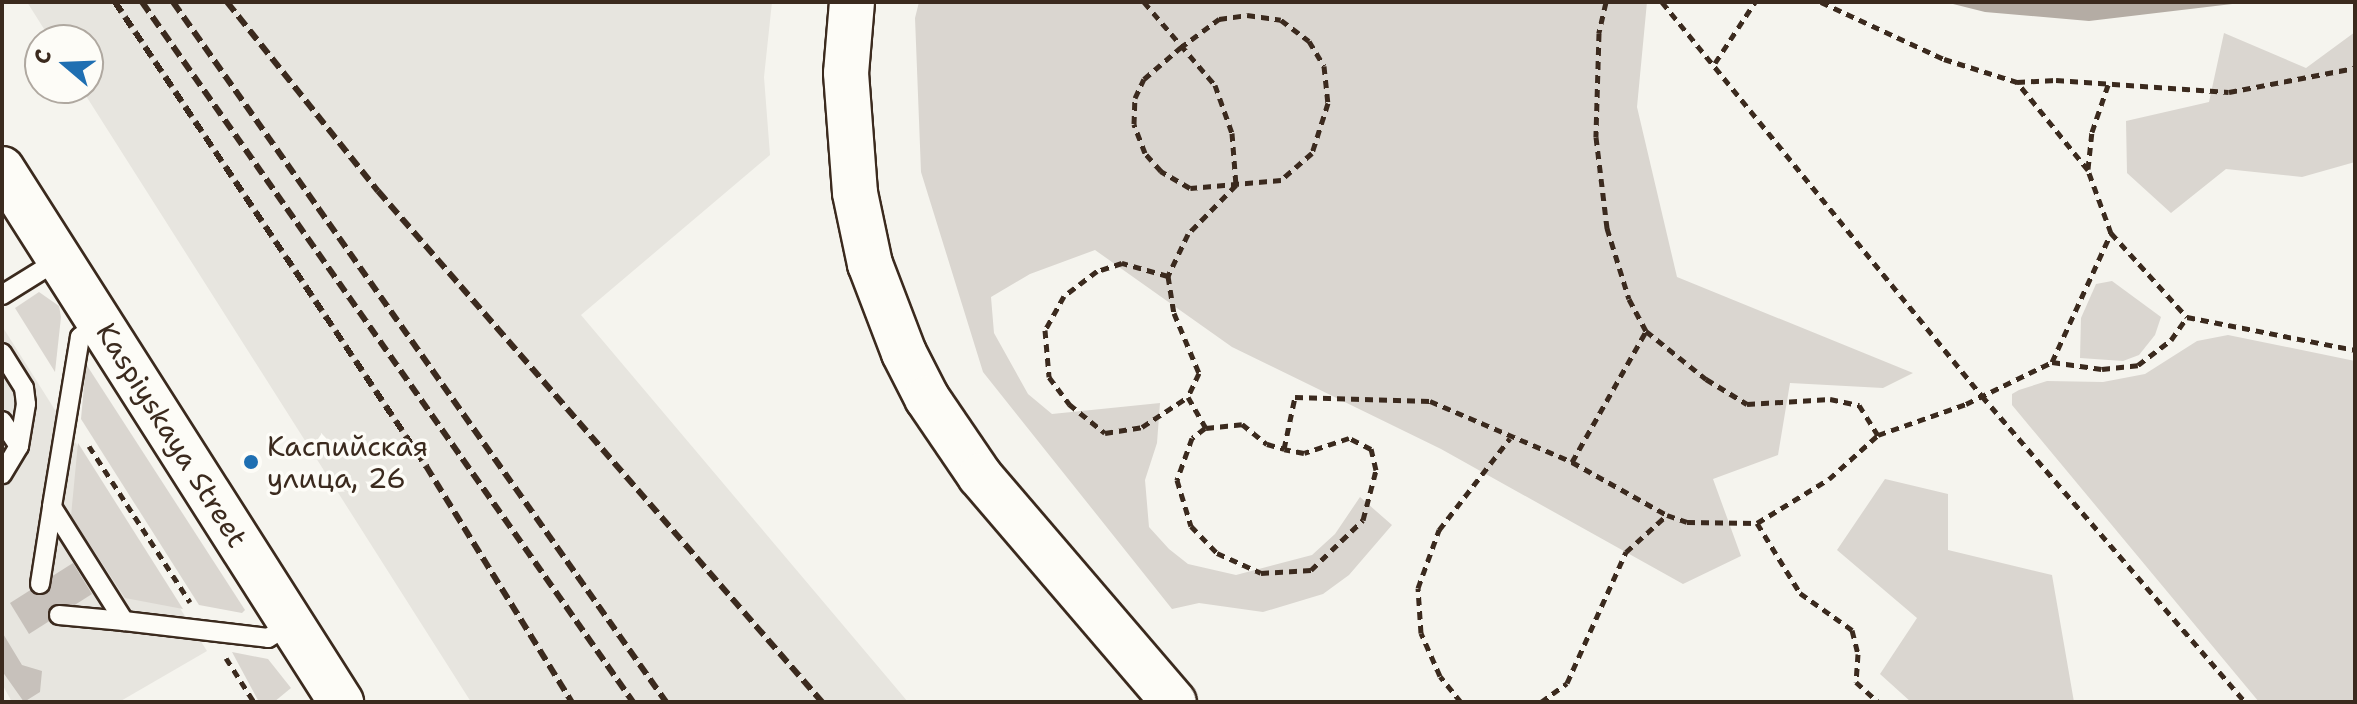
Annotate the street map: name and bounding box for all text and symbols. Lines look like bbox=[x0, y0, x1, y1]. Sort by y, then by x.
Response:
north arrow bbox=[24, 24, 104, 104]
text: С bbox=[27, 46, 59, 68]
street label: Kaspiyskaya Street bbox=[89, 317, 255, 553]
place label: Каспийская улица, 26 bbox=[267, 429, 428, 495]
marker: Каспийская улица, 26 bbox=[242, 453, 260, 471]

